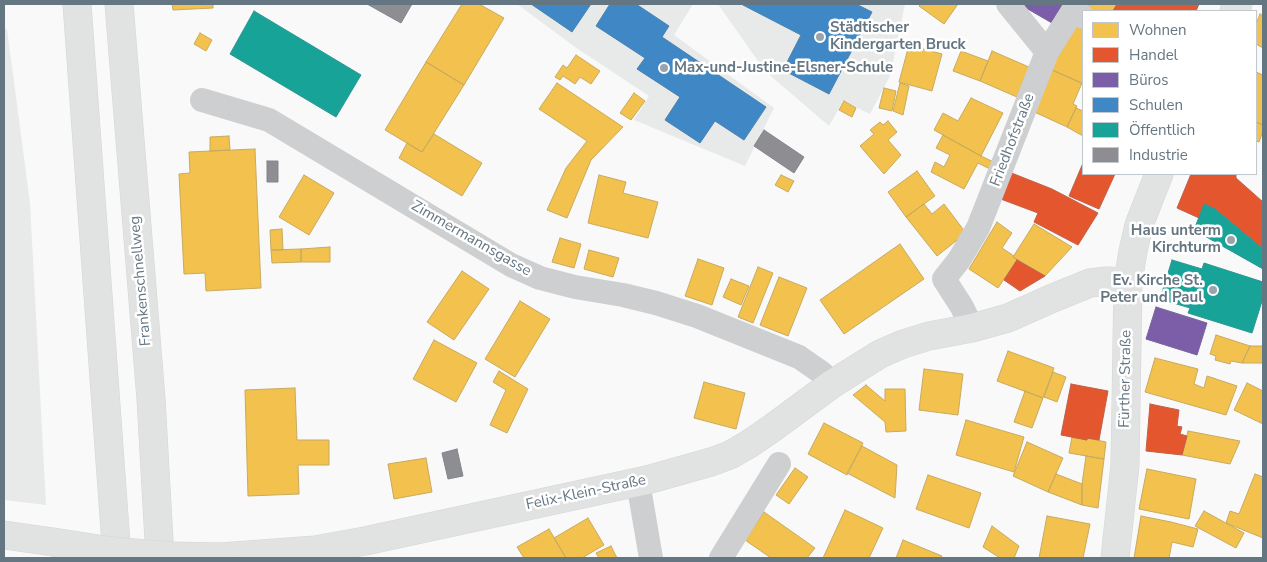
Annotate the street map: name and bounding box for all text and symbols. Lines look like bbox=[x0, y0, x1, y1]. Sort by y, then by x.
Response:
legend bbox=[1082, 10, 1257, 175]
place label: Städtischer Kindergarten Bruck bbox=[830, 19, 966, 54]
text: Wohnen bbox=[1129, 20, 1187, 40]
marker: Städtischer Kindergarten Bruck bbox=[814, 31, 826, 43]
text: Handel bbox=[1129, 45, 1178, 65]
place label: Max-und-Justine-Elsner-Schule bbox=[674, 59, 893, 77]
marker: Max-und-Justine-Elsner-Schule bbox=[658, 62, 670, 74]
text: Büros bbox=[1129, 70, 1168, 90]
street label: Friedhofstraße bbox=[987, 91, 1039, 189]
text: Schulen bbox=[1129, 95, 1183, 115]
text: Öffentlich bbox=[1129, 120, 1195, 140]
text: Industrie bbox=[1129, 145, 1188, 165]
street label: Zimmermannsgasse bbox=[408, 197, 534, 281]
street label: Frankenschnellweg bbox=[126, 215, 156, 347]
place label: Haus unterm Kirchturm bbox=[1131, 222, 1221, 257]
marker: Haus unterm Kirchturm bbox=[1225, 234, 1237, 246]
place label: Ev. Kirche St. Peter und Paul bbox=[1100, 272, 1203, 307]
marker: Ev. Kirche St. Peter und Paul bbox=[1207, 284, 1219, 296]
street label: Fürther Straße bbox=[1116, 330, 1136, 428]
street label: Felix-Klein-Straße bbox=[524, 471, 648, 515]

